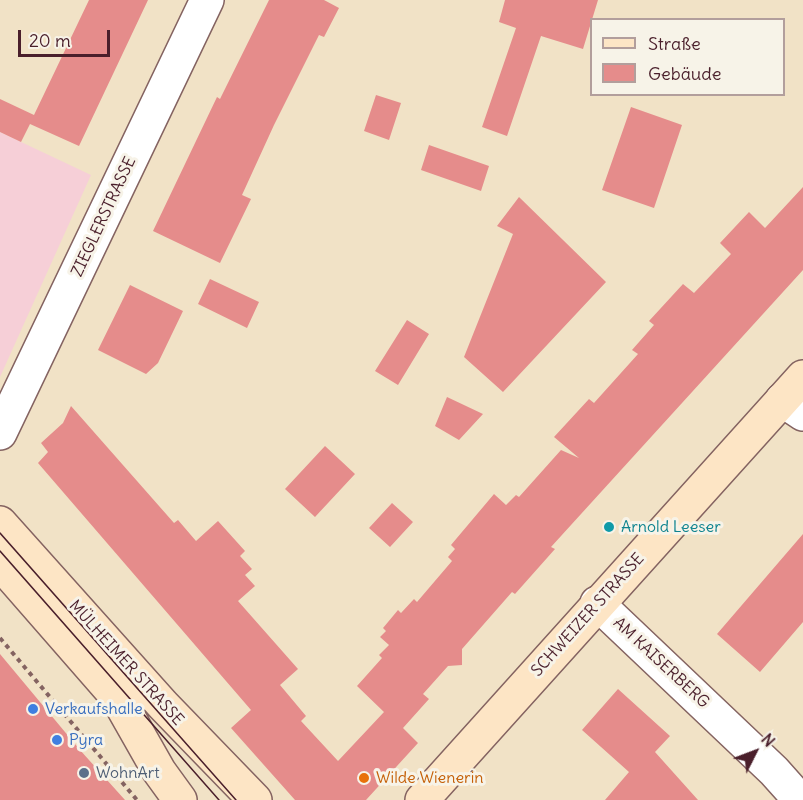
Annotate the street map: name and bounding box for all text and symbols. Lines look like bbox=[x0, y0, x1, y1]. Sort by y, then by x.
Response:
scale bar bbox=[21, 18, 112, 56]
legend bbox=[590, 18, 785, 96]
text: 20 m bbox=[29, 29, 71, 52]
text: Straße bbox=[648, 32, 701, 55]
text: Gebäude bbox=[648, 62, 721, 85]
street label: ZIEGLERSTRASSE bbox=[68, 154, 140, 280]
place label: Arnold Leeser bbox=[621, 517, 721, 537]
marker: Arnold Leeser bbox=[602, 520, 616, 534]
street label: SCHWEIZER STRASSE bbox=[528, 549, 648, 681]
street label: MÜLHEIMER STRASSE bbox=[65, 596, 187, 730]
street label: AM KAISERBERG bbox=[609, 614, 713, 712]
place label: Verkaufshalle bbox=[45, 699, 143, 719]
marker: Verkaufshalle bbox=[26, 702, 40, 716]
north arrow bbox=[725, 722, 785, 782]
text: N bbox=[757, 729, 780, 751]
place label: Pyra bbox=[69, 730, 103, 750]
marker: Pyra bbox=[50, 733, 64, 747]
place label: WohnArt bbox=[96, 763, 160, 783]
marker: WohnArt bbox=[77, 766, 91, 780]
place label: Wilde Wienerin bbox=[376, 768, 483, 788]
marker: Wilde Wienerin bbox=[357, 771, 371, 785]

